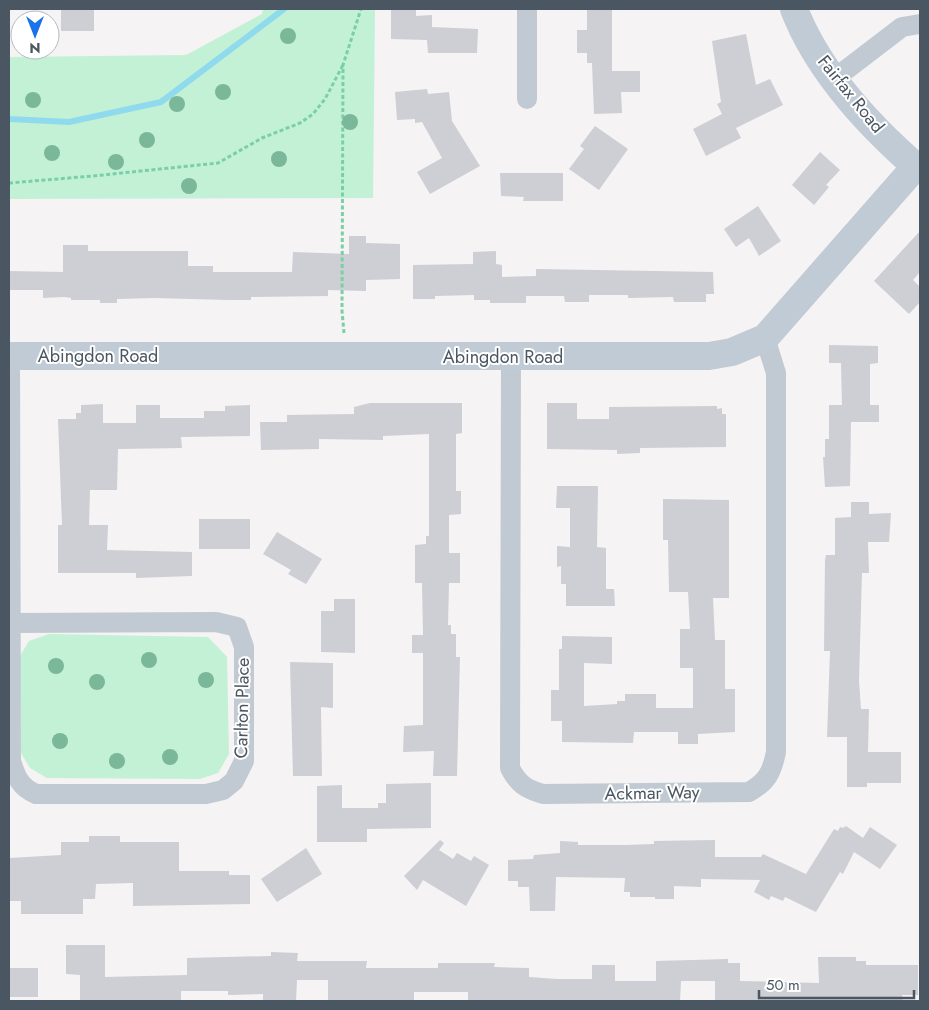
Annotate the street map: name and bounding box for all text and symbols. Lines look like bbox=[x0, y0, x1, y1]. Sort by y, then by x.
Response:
north arrow bbox=[10, 10, 60, 60]
text: N bbox=[29, 38, 41, 58]
street label: Fairfax Road bbox=[811, 49, 891, 139]
street label: Abingdon Road bbox=[38, 343, 158, 369]
street label: Abingdon Road bbox=[443, 344, 563, 370]
street label: Carlton Place bbox=[228, 657, 256, 759]
street label: Ackmar Way bbox=[604, 779, 700, 807]
scale bar bbox=[759, 968, 914, 1000]
text: 50 m bbox=[766, 974, 800, 996]

